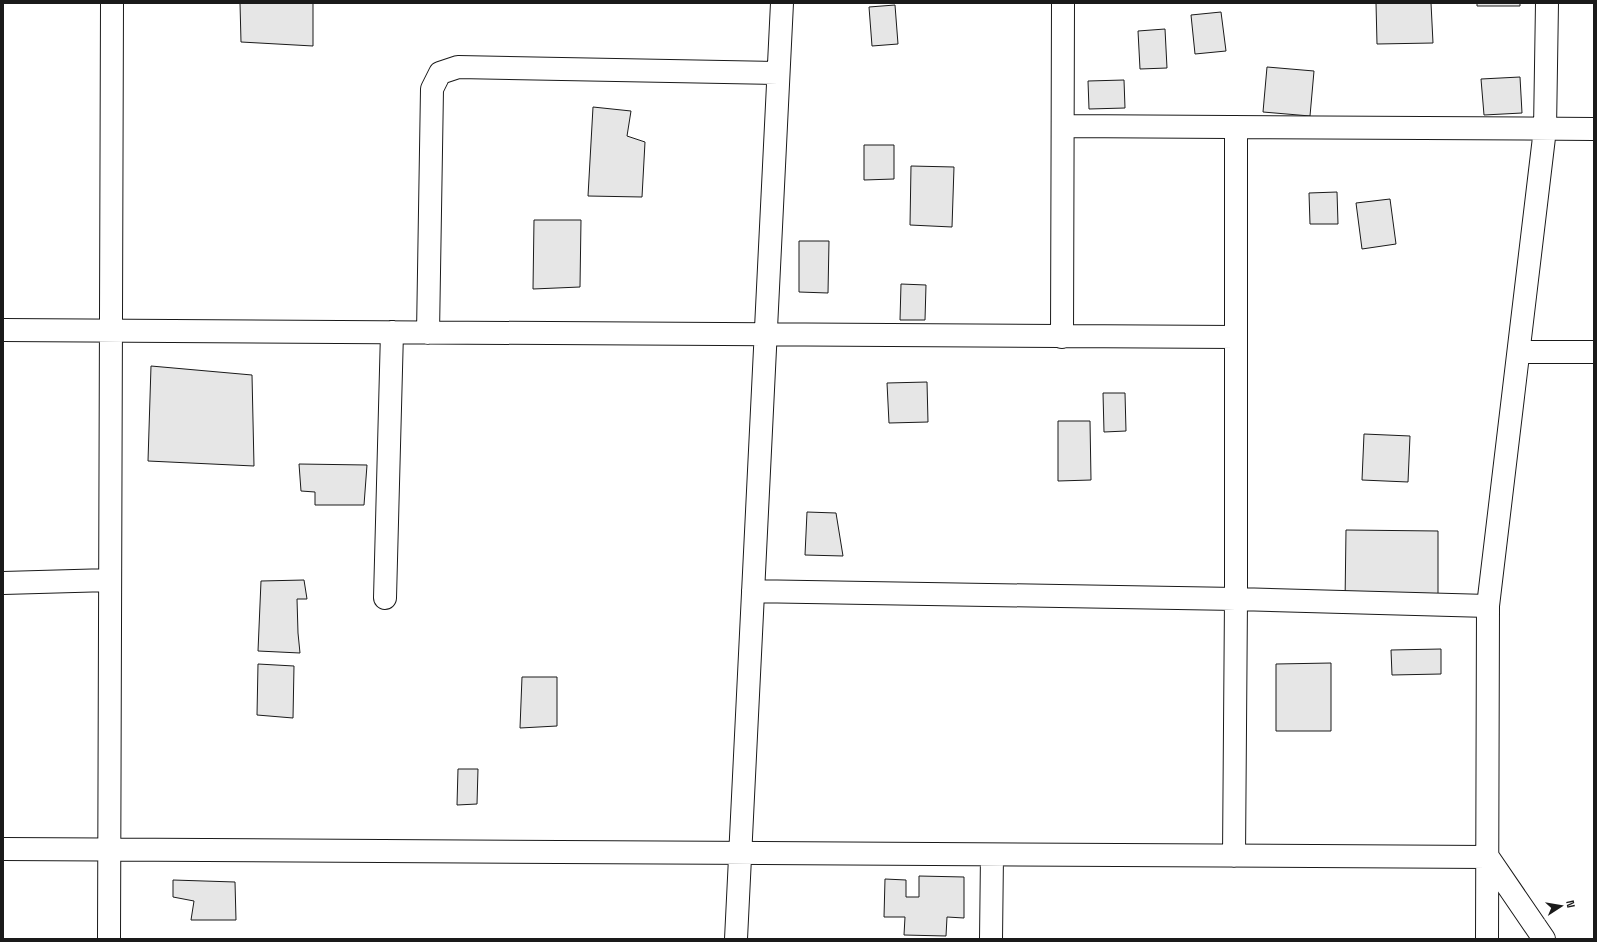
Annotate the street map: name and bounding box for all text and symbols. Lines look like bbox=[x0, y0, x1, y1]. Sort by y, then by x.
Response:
north arrow bbox=[1541, 886, 1581, 926]
text: N bbox=[1563, 899, 1578, 909]

